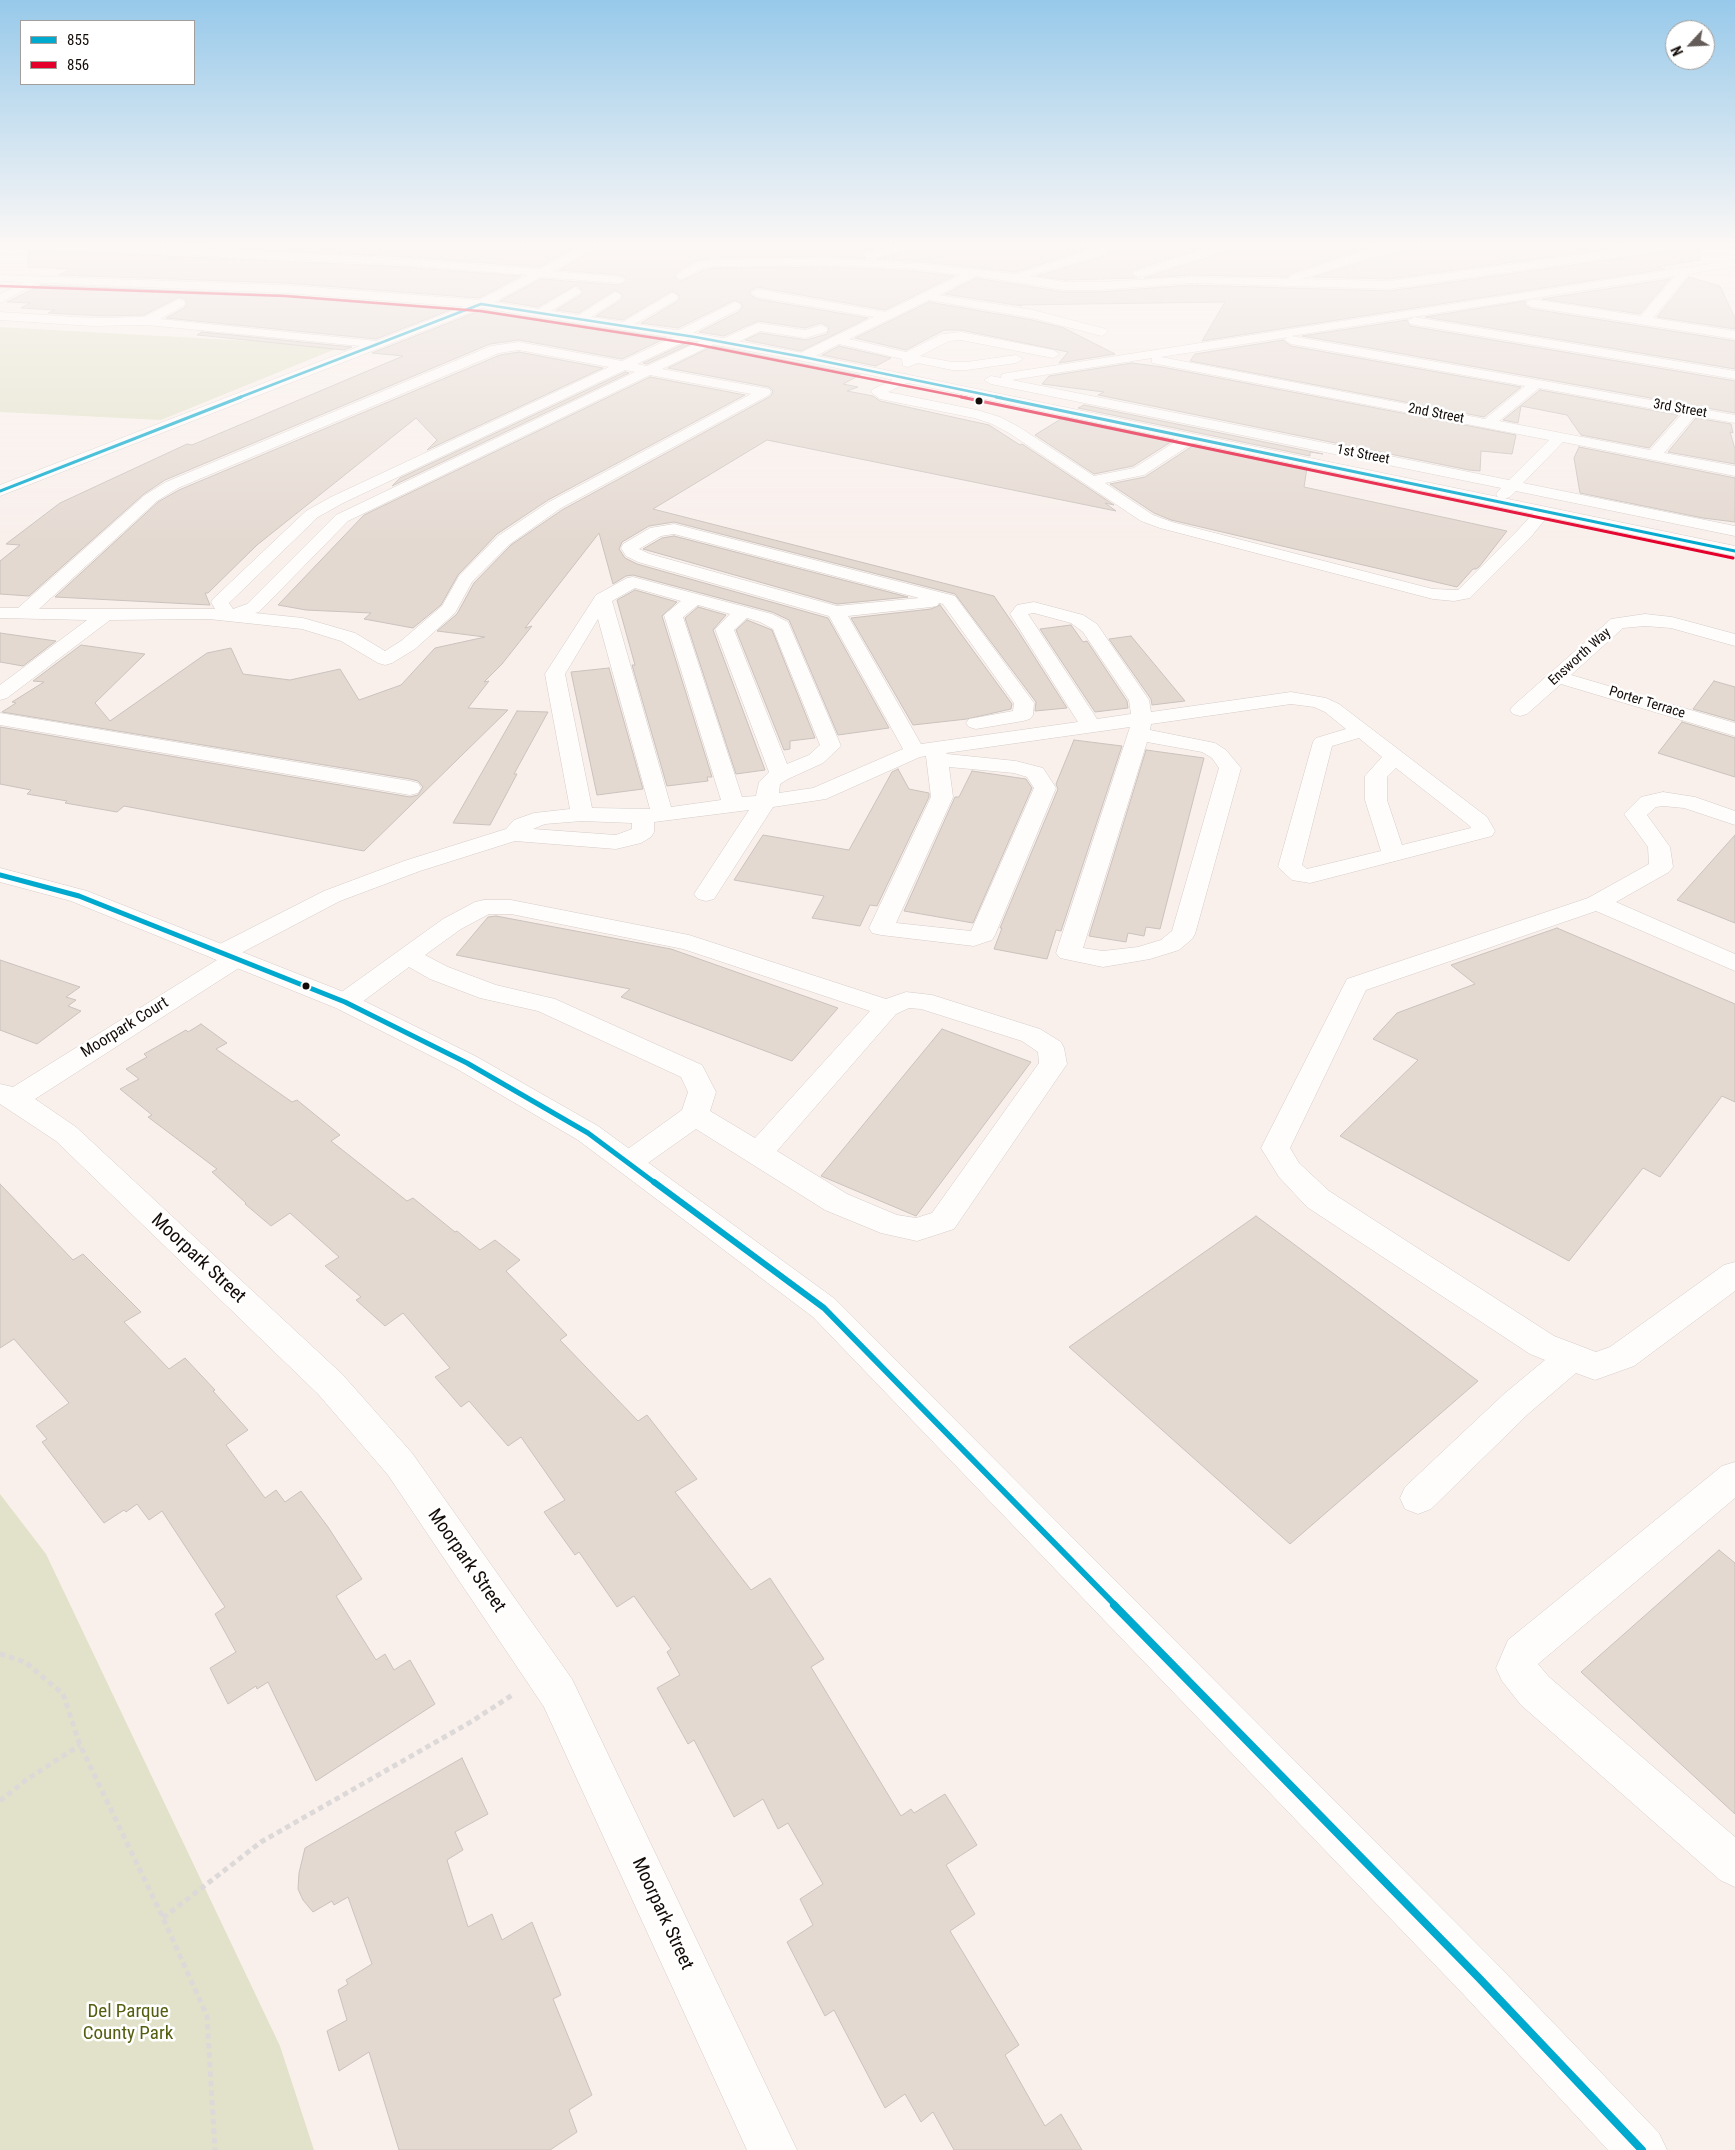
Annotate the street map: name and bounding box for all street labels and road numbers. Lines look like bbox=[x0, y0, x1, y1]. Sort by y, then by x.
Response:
street label: 3rd Street bbox=[1652, 396, 1708, 422]
street label: 2nd Street bbox=[1407, 400, 1465, 428]
street label: 1st Street bbox=[1335, 442, 1391, 468]
street label: Ensworth Way bbox=[1545, 625, 1615, 689]
street label: Porter Terrace bbox=[1607, 683, 1687, 723]
street label: Moorpark Court bbox=[78, 994, 172, 1062]
street label: Moorpark Street bbox=[146, 1209, 250, 1309]
street label: Moorpark Street bbox=[422, 1505, 510, 1617]
street label: Moorpark Street bbox=[626, 1854, 698, 1974]

